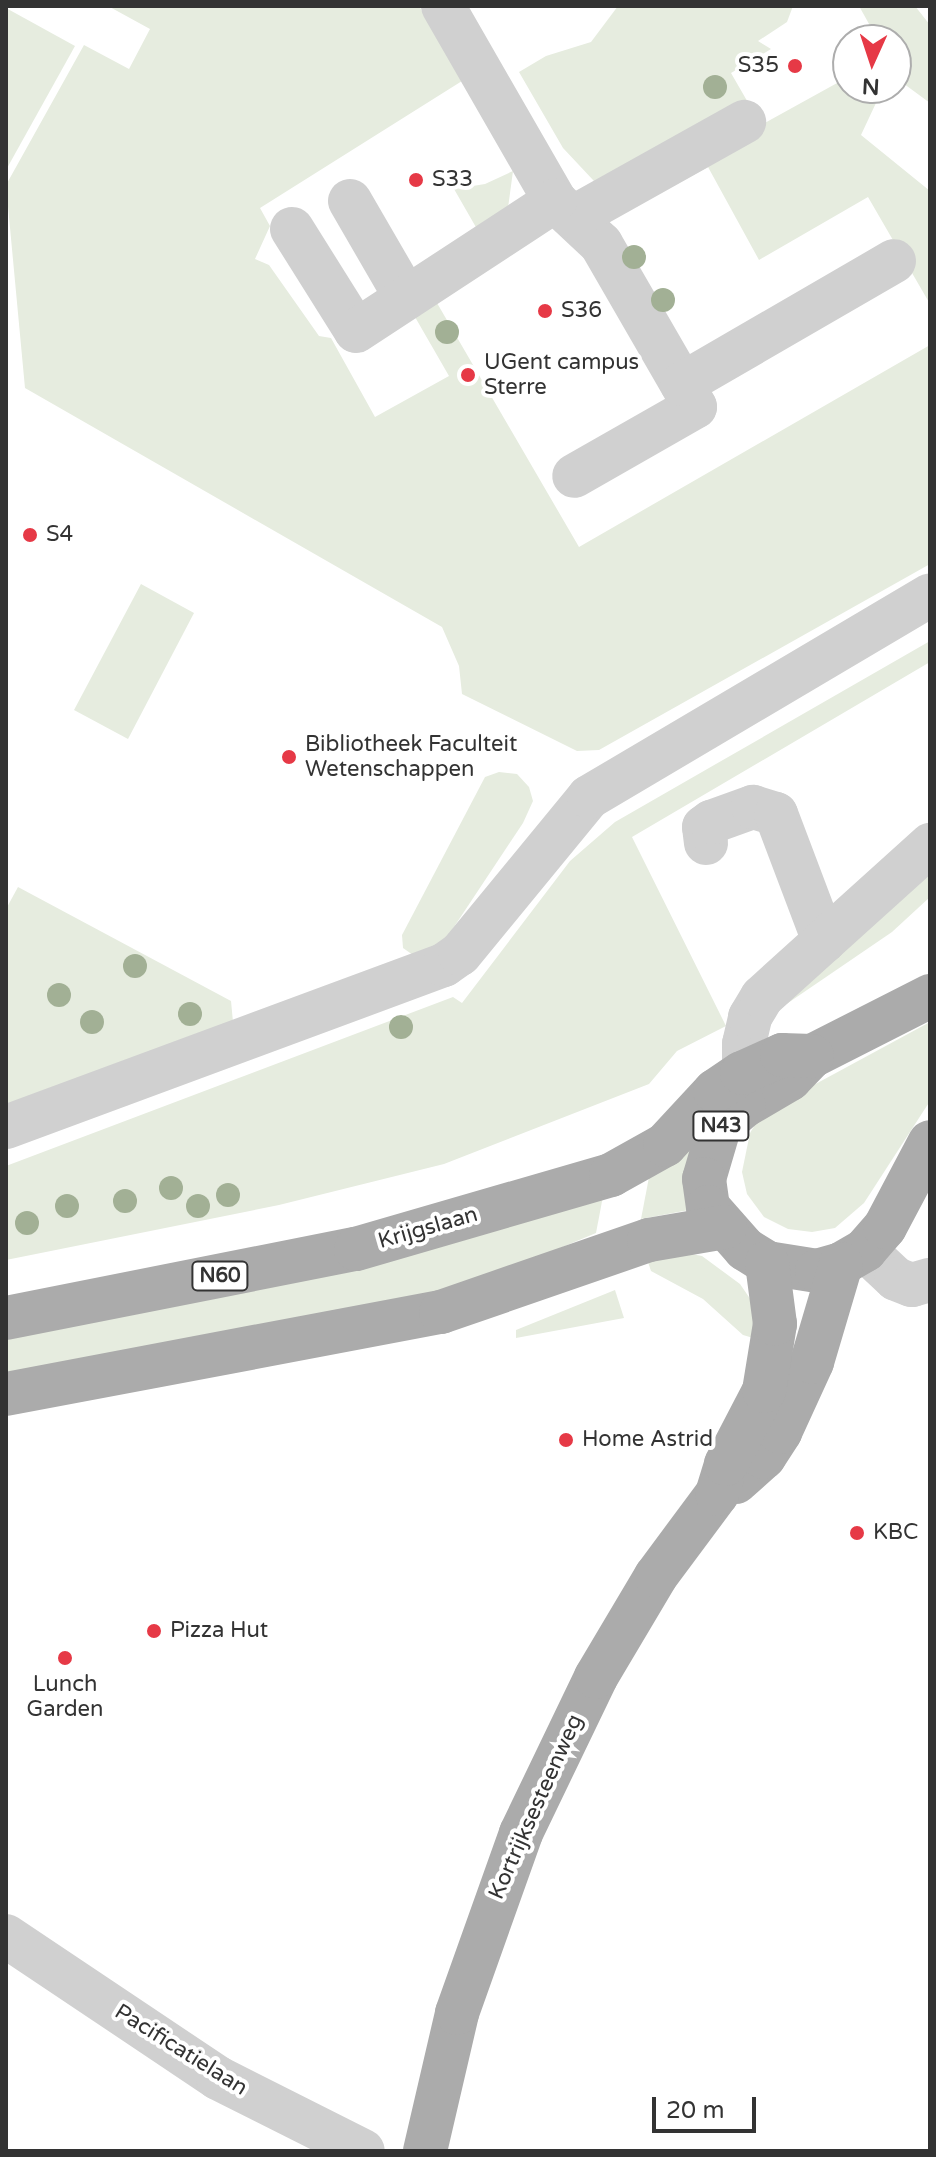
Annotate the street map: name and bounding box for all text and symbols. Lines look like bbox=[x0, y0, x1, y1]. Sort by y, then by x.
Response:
north arrow bbox=[832, 24, 912, 104]
place label: S35 bbox=[738, 53, 779, 79]
marker: S35 bbox=[786, 57, 804, 75]
text: N bbox=[861, 73, 880, 99]
place label: S33 bbox=[432, 167, 473, 193]
marker: S33 bbox=[407, 171, 425, 189]
place label: S36 bbox=[561, 298, 602, 324]
marker: S36 bbox=[536, 302, 554, 320]
place label: UGent campus Sterre bbox=[484, 349, 639, 400]
marker: UGent campus Sterre bbox=[459, 366, 477, 384]
place label: S4 bbox=[46, 522, 73, 548]
marker: S4 bbox=[21, 526, 39, 544]
place label: Bibliotheek Faculteit Wetenschappen bbox=[305, 731, 517, 782]
marker: Bibliotheek Faculteit Wetenschappen bbox=[280, 748, 298, 766]
road number: N43 bbox=[691, 1110, 751, 1142]
street label: Krijgslaan bbox=[375, 1201, 481, 1255]
road number: N60 bbox=[190, 1260, 250, 1292]
place label: Home Astrid bbox=[582, 1427, 713, 1453]
marker: Home Astrid bbox=[557, 1431, 575, 1449]
place label: KBC bbox=[873, 1520, 918, 1546]
marker: KBC bbox=[848, 1524, 866, 1542]
place label: Pizza Hut bbox=[170, 1618, 268, 1644]
marker: Pizza Hut bbox=[145, 1622, 163, 1640]
marker: Lunch Garden bbox=[56, 1649, 74, 1667]
place label: Lunch Garden bbox=[27, 1671, 103, 1722]
street label: Kortrijksesteenweg bbox=[483, 1710, 589, 1904]
street label: Pacificatielaan bbox=[110, 1999, 252, 2101]
scale bar bbox=[656, 2081, 760, 2131]
text: 20 m bbox=[666, 2096, 724, 2125]

